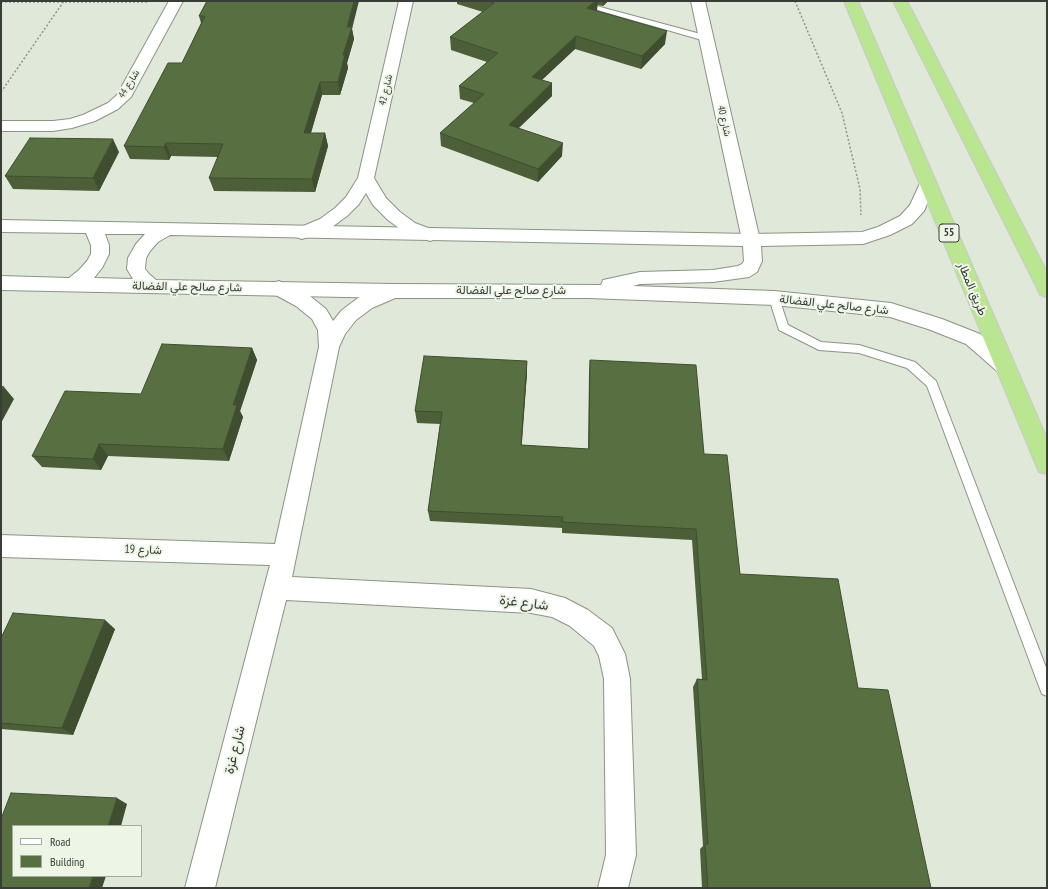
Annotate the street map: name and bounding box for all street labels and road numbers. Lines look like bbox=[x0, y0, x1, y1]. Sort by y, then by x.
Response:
street label: شارع 44 bbox=[116, 68, 142, 100]
street label: شارع 42 bbox=[377, 73, 395, 107]
street label: شارع 40 bbox=[715, 104, 733, 138]
road number: 55 bbox=[939, 224, 959, 242]
street label: طريق المطار bbox=[954, 260, 990, 318]
street label: شارع صالح علي الفضالة bbox=[132, 279, 242, 295]
street label: شارع صالح علي الفضالة bbox=[456, 284, 566, 298]
street label: شارع صالح علي الفضالة bbox=[779, 292, 889, 318]
street label: شارع 19 bbox=[124, 542, 162, 558]
street label: شارع غزة bbox=[499, 592, 549, 614]
street label: شارع غزة bbox=[221, 724, 249, 776]

